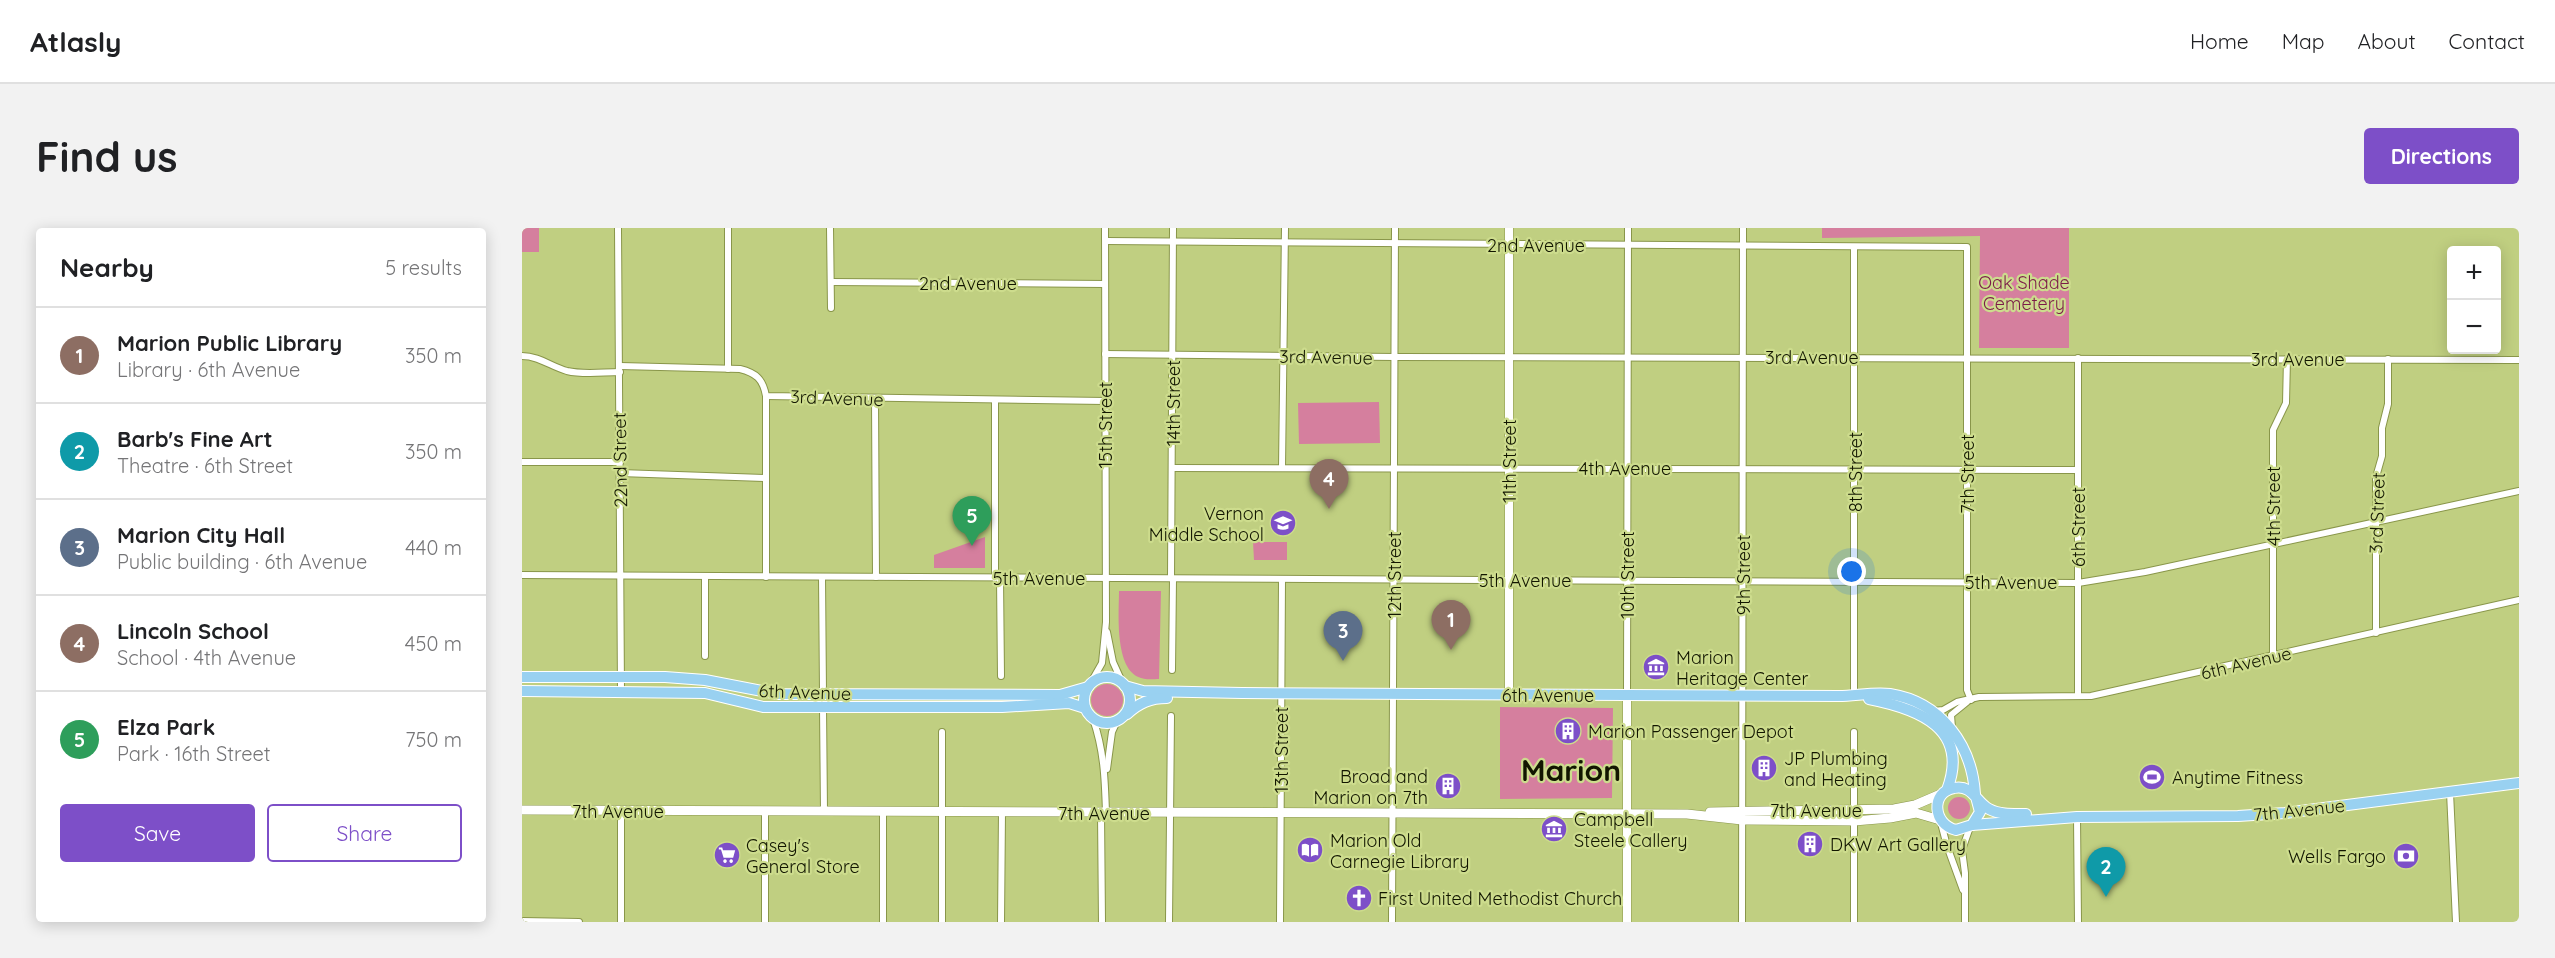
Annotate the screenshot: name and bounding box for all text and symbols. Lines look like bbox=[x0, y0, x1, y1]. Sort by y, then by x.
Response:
text: Atlasly bbox=[30, 24, 121, 59]
text: Home bbox=[2190, 28, 2249, 54]
text: Map bbox=[2282, 28, 2325, 54]
text: About bbox=[2358, 28, 2416, 54]
text: Contact bbox=[2449, 28, 2525, 54]
button: Directions bbox=[2364, 128, 2519, 184]
text: Find us bbox=[36, 130, 178, 183]
street label: 2nd Avenue bbox=[1487, 234, 1585, 257]
map controls bbox=[2447, 246, 2501, 354]
button: + bbox=[2447, 246, 2501, 300]
text: Nearby bbox=[60, 251, 154, 284]
text: 5 results bbox=[385, 255, 462, 280]
park label: Oak Shade Cemetery bbox=[1978, 271, 2070, 315]
street label: 2nd Avenue bbox=[919, 272, 1017, 295]
button: − bbox=[2447, 300, 2501, 354]
text: Marion Public Library bbox=[117, 329, 342, 357]
text: 1 bbox=[76, 343, 83, 368]
text: 350 m bbox=[405, 343, 462, 368]
street label: 3rd Avenue bbox=[1279, 345, 1373, 369]
street label: 3rd Avenue bbox=[1765, 346, 1859, 369]
street label: 3rd Avenue bbox=[2251, 348, 2345, 371]
text: Library · 6th Avenue bbox=[117, 357, 300, 382]
street label: 14th Street bbox=[1162, 360, 1185, 446]
street label: 15th Street bbox=[1094, 382, 1117, 468]
street label: 3rd Avenue bbox=[790, 385, 884, 411]
street label: 22nd Street bbox=[608, 412, 632, 508]
street label: 11th Street bbox=[1498, 419, 1521, 503]
text: Barb's Fine Art bbox=[117, 425, 272, 453]
street label: 8th Street bbox=[1844, 432, 1867, 512]
street label: 7th Street bbox=[1956, 434, 1979, 514]
text: 2 bbox=[74, 439, 85, 464]
text: 350 m bbox=[405, 439, 462, 464]
text: Theatre · 6th Street bbox=[117, 453, 293, 478]
street label: 4th Avenue bbox=[1579, 457, 1671, 480]
pin: 4 bbox=[1310, 460, 1348, 509]
street label: 4th Street bbox=[2262, 466, 2285, 546]
street label: 3rd Street bbox=[2364, 472, 2390, 554]
street label: 6th Street bbox=[2067, 487, 2090, 567]
pin: 5 bbox=[952, 496, 992, 546]
place label: Vernon Middle School bbox=[1149, 502, 1264, 546]
school or university icon: Vernon Middle School bbox=[1268, 508, 1298, 538]
text: Marion City Hall bbox=[117, 521, 285, 549]
street label: 12th Street bbox=[1383, 531, 1406, 619]
street label: 10th Street bbox=[1616, 531, 1639, 619]
text: 3 bbox=[74, 535, 85, 560]
text: 440 m bbox=[405, 535, 462, 560]
street label: 9th Street bbox=[1732, 535, 1755, 615]
text: Public building · 6th Avenue bbox=[117, 549, 367, 574]
your location bbox=[1837, 557, 1866, 586]
street label: 5th Avenue bbox=[993, 567, 1085, 590]
street label: 5th Avenue bbox=[1479, 569, 1571, 592]
street label: 5th Avenue bbox=[1965, 571, 2057, 594]
pin: 1 bbox=[1432, 600, 1470, 650]
pin: 3 bbox=[1324, 612, 1362, 661]
text: Lincoln School bbox=[117, 617, 269, 645]
text: 4 bbox=[74, 631, 85, 656]
text: 450 m bbox=[405, 631, 462, 656]
street label: 6th Avenue bbox=[2198, 641, 2294, 685]
text: School · 4th Avenue bbox=[117, 645, 296, 670]
place label: Marion Heritage Center bbox=[1676, 646, 1808, 690]
museum icon: Marion Heritage Center bbox=[1641, 652, 1671, 682]
street label: 6th Avenue bbox=[758, 679, 852, 705]
street label: 6th Avenue bbox=[1502, 684, 1594, 707]
street label: 13th Street bbox=[1270, 707, 1293, 793]
text: Elza Park bbox=[117, 713, 215, 741]
building icon: Marion Passenger Depot bbox=[1553, 716, 1583, 746]
place label: Marion Passenger Depot bbox=[1588, 720, 1794, 743]
text: 5 bbox=[74, 727, 85, 752]
text: 750 m bbox=[405, 727, 462, 752]
text: Park · 16th Street bbox=[117, 741, 271, 766]
place label: JP Plumbing and Heating bbox=[1784, 747, 1888, 791]
district label: Marion bbox=[1521, 751, 1621, 789]
building icon: JP Plumbing and Heating bbox=[1749, 753, 1779, 783]
sports icon: Anytime Fitness bbox=[2137, 762, 2167, 792]
place label: Broad and Marion on 7th bbox=[1313, 765, 1428, 809]
place label: Anytime Fitness bbox=[2172, 766, 2303, 789]
building icon: Broad and Marion on 7th bbox=[1433, 771, 1463, 801]
street label: 7th Avenue bbox=[2252, 794, 2346, 826]
street label: 7th Avenue bbox=[1770, 799, 1862, 822]
street label: 7th Avenue bbox=[572, 800, 664, 823]
street label: 7th Avenue bbox=[1058, 802, 1150, 825]
button: Save bbox=[60, 804, 255, 862]
button: Share bbox=[267, 804, 462, 862]
place label: Campbell Steele Callery bbox=[1574, 808, 1688, 852]
museum icon: Campbell Steele Callery bbox=[1539, 814, 1569, 844]
place label: Marion Old Carnegie Library bbox=[1330, 829, 1469, 873]
building icon: DKW Art Gallery bbox=[1795, 829, 1825, 859]
place label: DKW Art Gallery bbox=[1830, 833, 1966, 856]
place label: Casey's General Store bbox=[746, 834, 860, 878]
library icon: Marion Old Carnegie Library bbox=[1295, 835, 1325, 865]
supermarket icon: Casey's General Store bbox=[712, 840, 742, 870]
bank icon: Wells Fargo bbox=[2391, 841, 2421, 871]
place label: Wells Fargo bbox=[2288, 845, 2386, 868]
pin: 2 bbox=[2086, 848, 2126, 897]
church icon: First United Methodist Church bbox=[1344, 883, 1374, 913]
place label: First United Methodist Church bbox=[1378, 887, 1622, 910]

